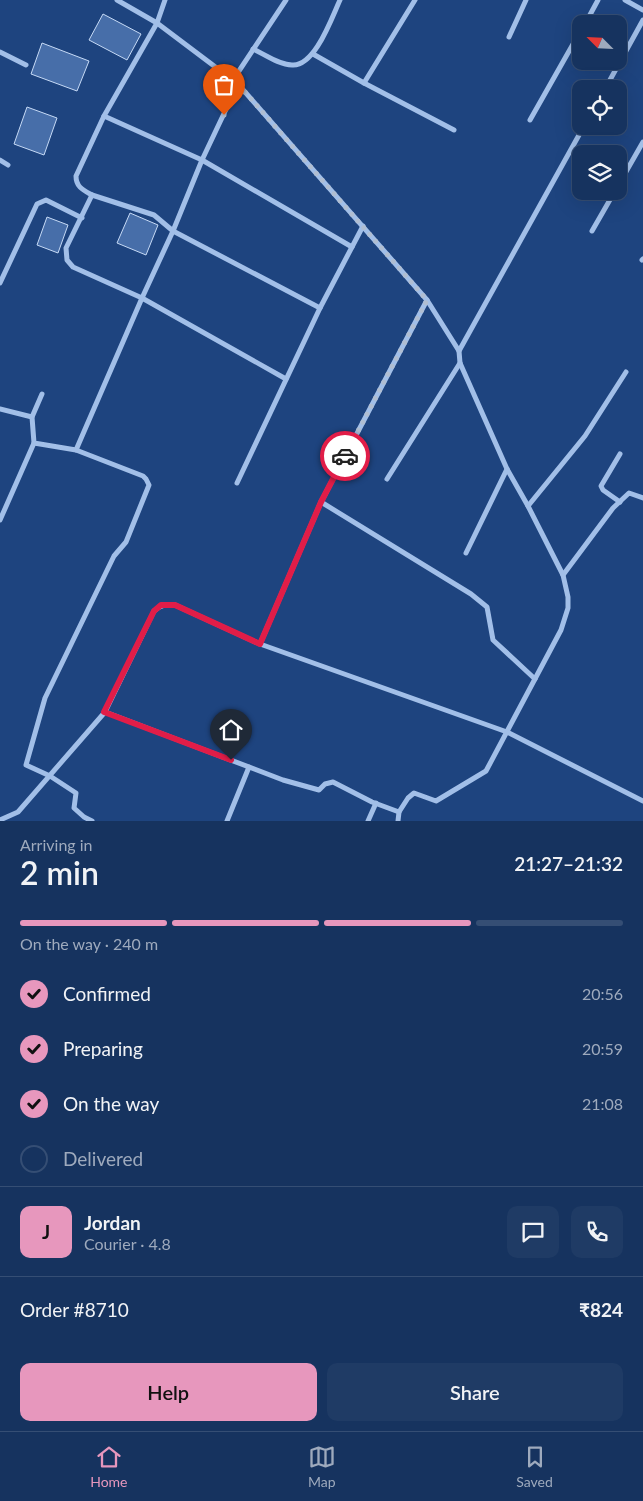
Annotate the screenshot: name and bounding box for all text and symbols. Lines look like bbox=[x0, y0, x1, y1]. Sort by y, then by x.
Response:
north arrow bbox=[572, 15, 628, 70]
map controls bbox=[572, 15, 627, 200]
pin bbox=[203, 64, 245, 115]
icon: bag bbox=[210, 71, 238, 99]
button: locate bbox=[572, 80, 627, 135]
button: layers bbox=[572, 145, 627, 200]
courier bbox=[320, 431, 370, 481]
icon: car bbox=[331, 442, 359, 470]
pin bbox=[210, 709, 252, 760]
icon: home bbox=[217, 716, 245, 744]
text: Arriving in bbox=[20, 835, 93, 854]
text: 21:27–21:32 bbox=[514, 852, 623, 875]
text: 2 min bbox=[20, 853, 99, 892]
text: On the way · 240 m bbox=[20, 934, 158, 953]
icon: check bbox=[20, 980, 48, 1008]
text: Confirmed bbox=[63, 982, 151, 1005]
text: 20:56 bbox=[582, 984, 623, 1003]
icon: check bbox=[20, 1035, 48, 1063]
text: Preparing bbox=[63, 1037, 143, 1060]
text: 20:59 bbox=[582, 1039, 623, 1058]
icon: check bbox=[20, 1090, 48, 1118]
text: On the way bbox=[63, 1092, 159, 1115]
text: 21:08 bbox=[582, 1094, 623, 1113]
text: Delivered bbox=[63, 1147, 143, 1170]
button: chat bbox=[507, 1206, 559, 1258]
button: phone bbox=[571, 1206, 623, 1258]
text: Jordan bbox=[84, 1211, 141, 1234]
text: J bbox=[42, 1220, 50, 1243]
text: Courier · 4.8 bbox=[84, 1234, 171, 1253]
text: Order #8710 bbox=[20, 1298, 129, 1321]
text: ₹824 bbox=[579, 1298, 623, 1321]
button: Help bbox=[20, 1363, 317, 1421]
button: Share bbox=[327, 1363, 623, 1421]
tab: Home bbox=[90, 1443, 128, 1490]
tab: Map bbox=[308, 1443, 336, 1490]
tab: Saved bbox=[516, 1443, 553, 1490]

